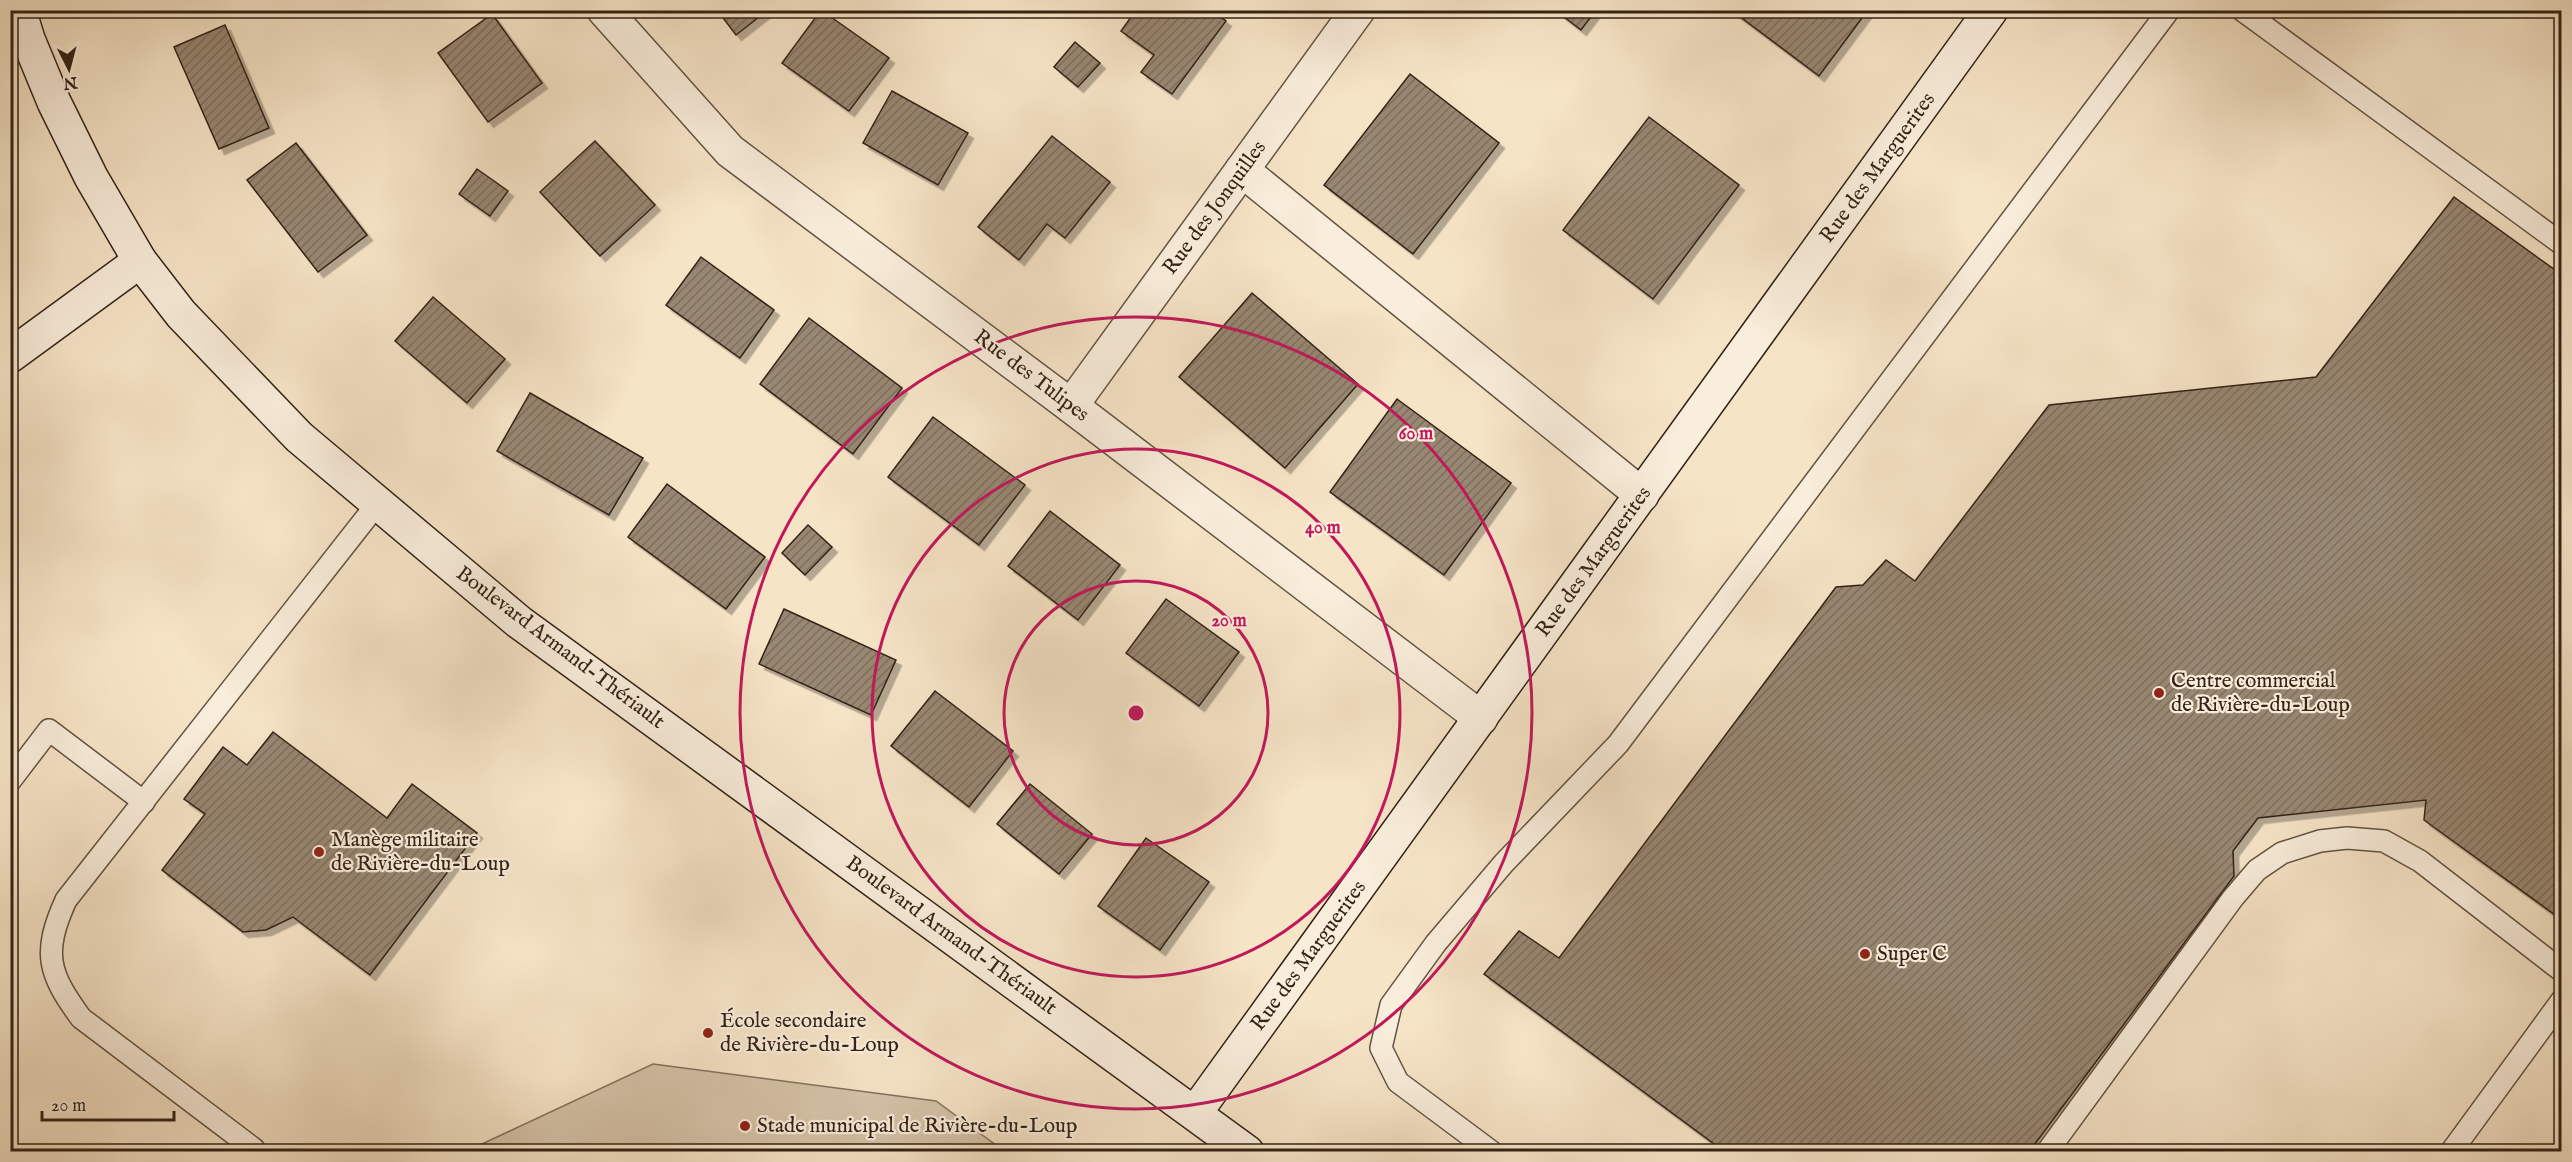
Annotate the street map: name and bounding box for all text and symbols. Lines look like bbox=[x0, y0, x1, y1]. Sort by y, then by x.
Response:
north arrow bbox=[39, 39, 99, 99]
text: N bbox=[62, 71, 79, 93]
street label: Rue des Marguerites bbox=[1814, 87, 1942, 249]
street label: Rue des Jonquilles bbox=[1157, 136, 1273, 280]
street label: Rue des Tulipes bbox=[968, 324, 1094, 428]
text: 60 m bbox=[1399, 423, 1433, 446]
street label: Rue des Marguerites bbox=[1530, 481, 1658, 643]
text: 40 m bbox=[1305, 517, 1341, 540]
street label: Boulevard Armand-Thériault bbox=[450, 561, 670, 735]
text: 20 m bbox=[1211, 610, 1247, 633]
place label: Centre commercial de Rivière-du-Loup bbox=[2171, 668, 2350, 719]
marker: Centre commercial de Rivière-du-Loup bbox=[2152, 686, 2166, 700]
centre of rings bbox=[1126, 703, 1146, 723]
place label: Manège militaire de Rivière-du-Loup bbox=[331, 827, 510, 878]
marker: Manège militaire de Rivière-du-Loup bbox=[312, 845, 326, 859]
street label: Boulevard Armand-Thériault bbox=[840, 850, 1062, 1022]
street label: Rue des Marguerites bbox=[1245, 875, 1373, 1037]
place label: Super C bbox=[1877, 941, 1947, 968]
marker: Super C bbox=[1858, 947, 1872, 961]
place label: École secondaire de Rivière-du-Loup bbox=[720, 1007, 899, 1059]
marker: École secondaire de Rivière-du-Loup bbox=[701, 1026, 715, 1040]
scale bar bbox=[42, 1084, 174, 1122]
text: 20 m bbox=[51, 1095, 86, 1118]
place label: Stade municipal de Rivière-du-Loup bbox=[757, 1113, 1077, 1140]
marker: Stade municipal de Rivière-du-Loup bbox=[738, 1119, 752, 1133]

